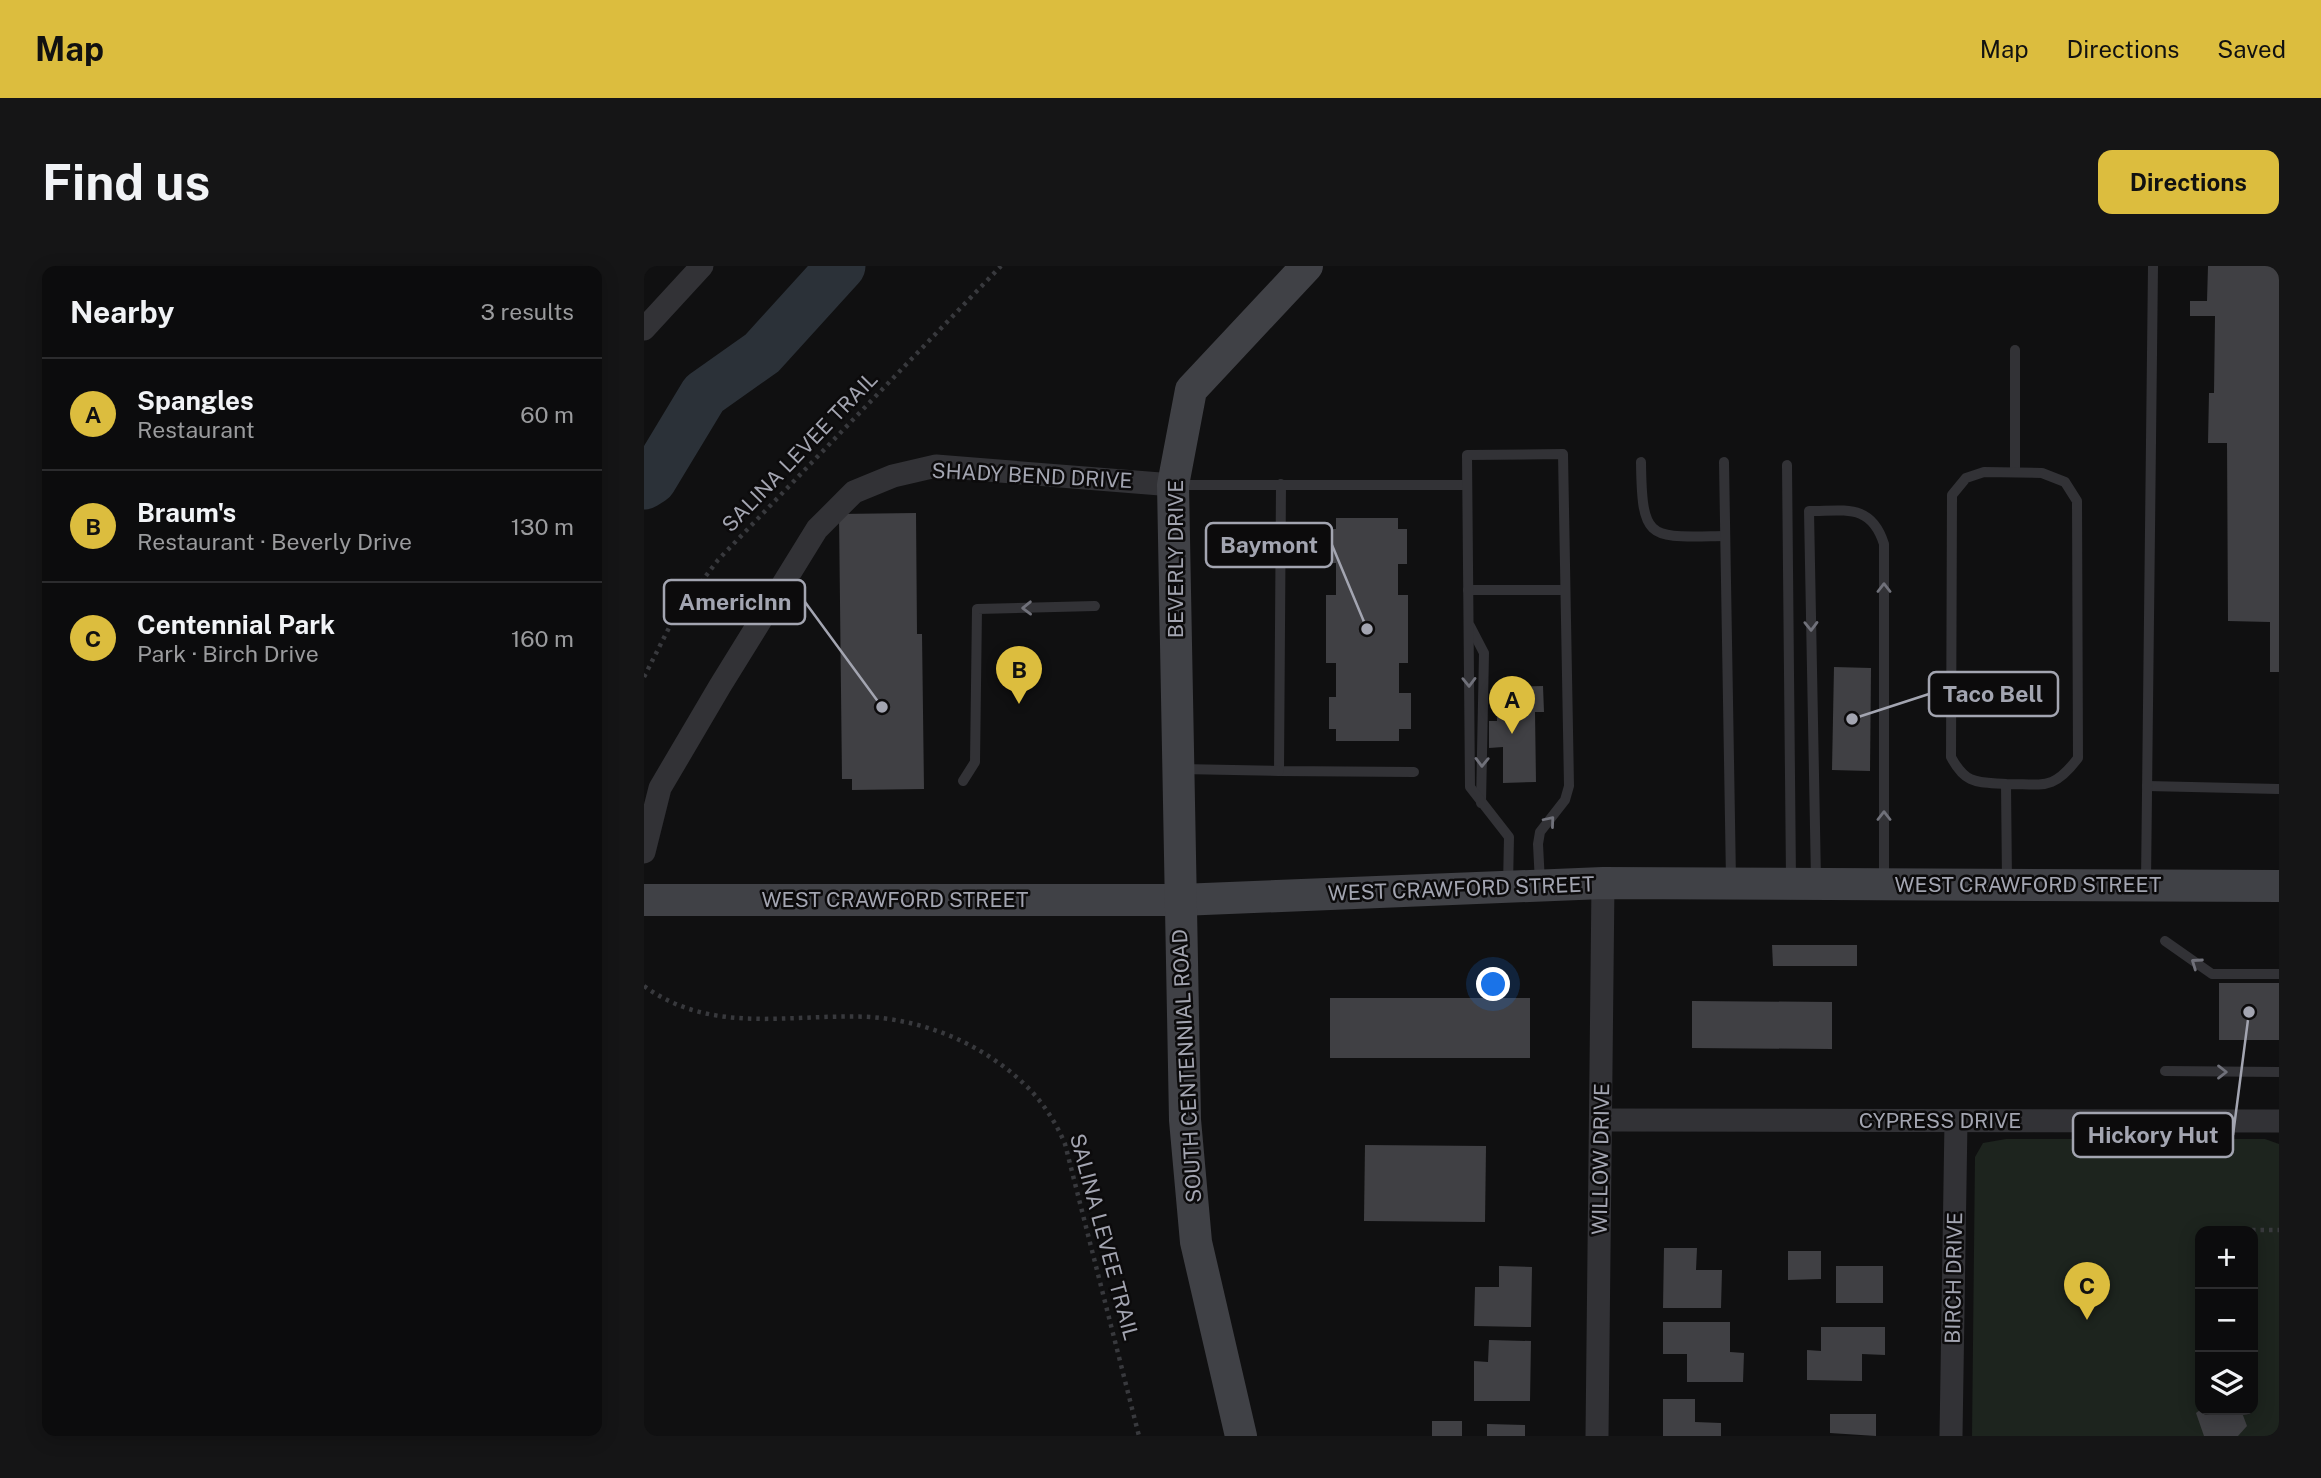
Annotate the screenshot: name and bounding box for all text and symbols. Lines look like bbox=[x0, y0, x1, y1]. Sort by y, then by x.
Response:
text: Map bbox=[35, 30, 104, 68]
text: Map bbox=[1980, 35, 2029, 63]
text: Directions bbox=[2067, 35, 2179, 63]
text: Saved bbox=[2217, 35, 2286, 63]
button: Directions bbox=[2098, 150, 2279, 214]
text: Find us bbox=[42, 153, 210, 211]
text: Nearby bbox=[70, 294, 174, 330]
text: 3 results bbox=[480, 298, 574, 325]
street label: SALINA LEVEE TRAIL bbox=[717, 366, 883, 537]
text: Spangles bbox=[137, 385, 254, 416]
text: A bbox=[85, 401, 101, 428]
text: 60 m bbox=[520, 401, 574, 428]
text: Restaurant bbox=[137, 416, 255, 443]
street label: SHADY BEND DRIVE bbox=[931, 458, 1133, 493]
street label: BEVERLY DRIVE bbox=[1163, 480, 1188, 638]
text: Braum's bbox=[137, 497, 236, 528]
text: B bbox=[85, 513, 101, 540]
text: 130 m bbox=[511, 513, 574, 540]
callout: Baymont bbox=[1206, 523, 1332, 567]
text: Restaurant · Beverly Drive bbox=[137, 528, 412, 555]
text: Baymont bbox=[1220, 531, 1318, 558]
callout: AmericInn bbox=[664, 580, 805, 624]
one-way arrow bbox=[1876, 583, 1892, 593]
text: AmericInn bbox=[679, 588, 791, 615]
one-way arrow bbox=[1021, 600, 1032, 615]
text: Centennial Park bbox=[137, 609, 335, 640]
one-way arrow bbox=[1804, 620, 1819, 631]
text: C bbox=[85, 625, 101, 652]
text: 160 m bbox=[511, 625, 574, 652]
text: Park · Birch Drive bbox=[137, 640, 319, 667]
pin: B bbox=[996, 646, 1042, 704]
callout: Taco Bell bbox=[1929, 672, 2058, 716]
pin: A bbox=[1489, 676, 1535, 734]
one-way arrow bbox=[1461, 678, 1477, 688]
text: Taco Bell bbox=[1943, 680, 2043, 707]
one-way arrow bbox=[1474, 757, 1490, 767]
one-way arrow bbox=[1876, 810, 1892, 821]
one-way arrow bbox=[1541, 817, 1554, 829]
street label: WEST CRAWFORD STREET bbox=[1327, 871, 1595, 906]
street label: WEST CRAWFORD STREET bbox=[1895, 872, 2161, 897]
street label: WEST CRAWFORD STREET bbox=[762, 887, 1028, 912]
street label: SOUTH CENTENNIAL ROAD bbox=[1167, 928, 1206, 1204]
one-way arrow bbox=[2191, 959, 2204, 971]
your location bbox=[1476, 967, 1510, 1001]
one-way arrow bbox=[2217, 1064, 2228, 1080]
street label: WILLOW DRIVE bbox=[1587, 1083, 1614, 1235]
street label: CYPRESS DRIVE bbox=[1859, 1108, 2021, 1133]
callout: Hickory Hut bbox=[2073, 1113, 2233, 1157]
text: Hickory Hut bbox=[2088, 1121, 2219, 1148]
street label: SALINA LEVEE TRAIL bbox=[1065, 1131, 1144, 1343]
street label: BIRCH DRIVE bbox=[1940, 1212, 1967, 1344]
map controls bbox=[2195, 1226, 2258, 1415]
button: + bbox=[2195, 1226, 2258, 1289]
pin: C bbox=[2064, 1262, 2110, 1320]
button: − bbox=[2195, 1289, 2258, 1352]
button: layers bbox=[2195, 1352, 2258, 1415]

